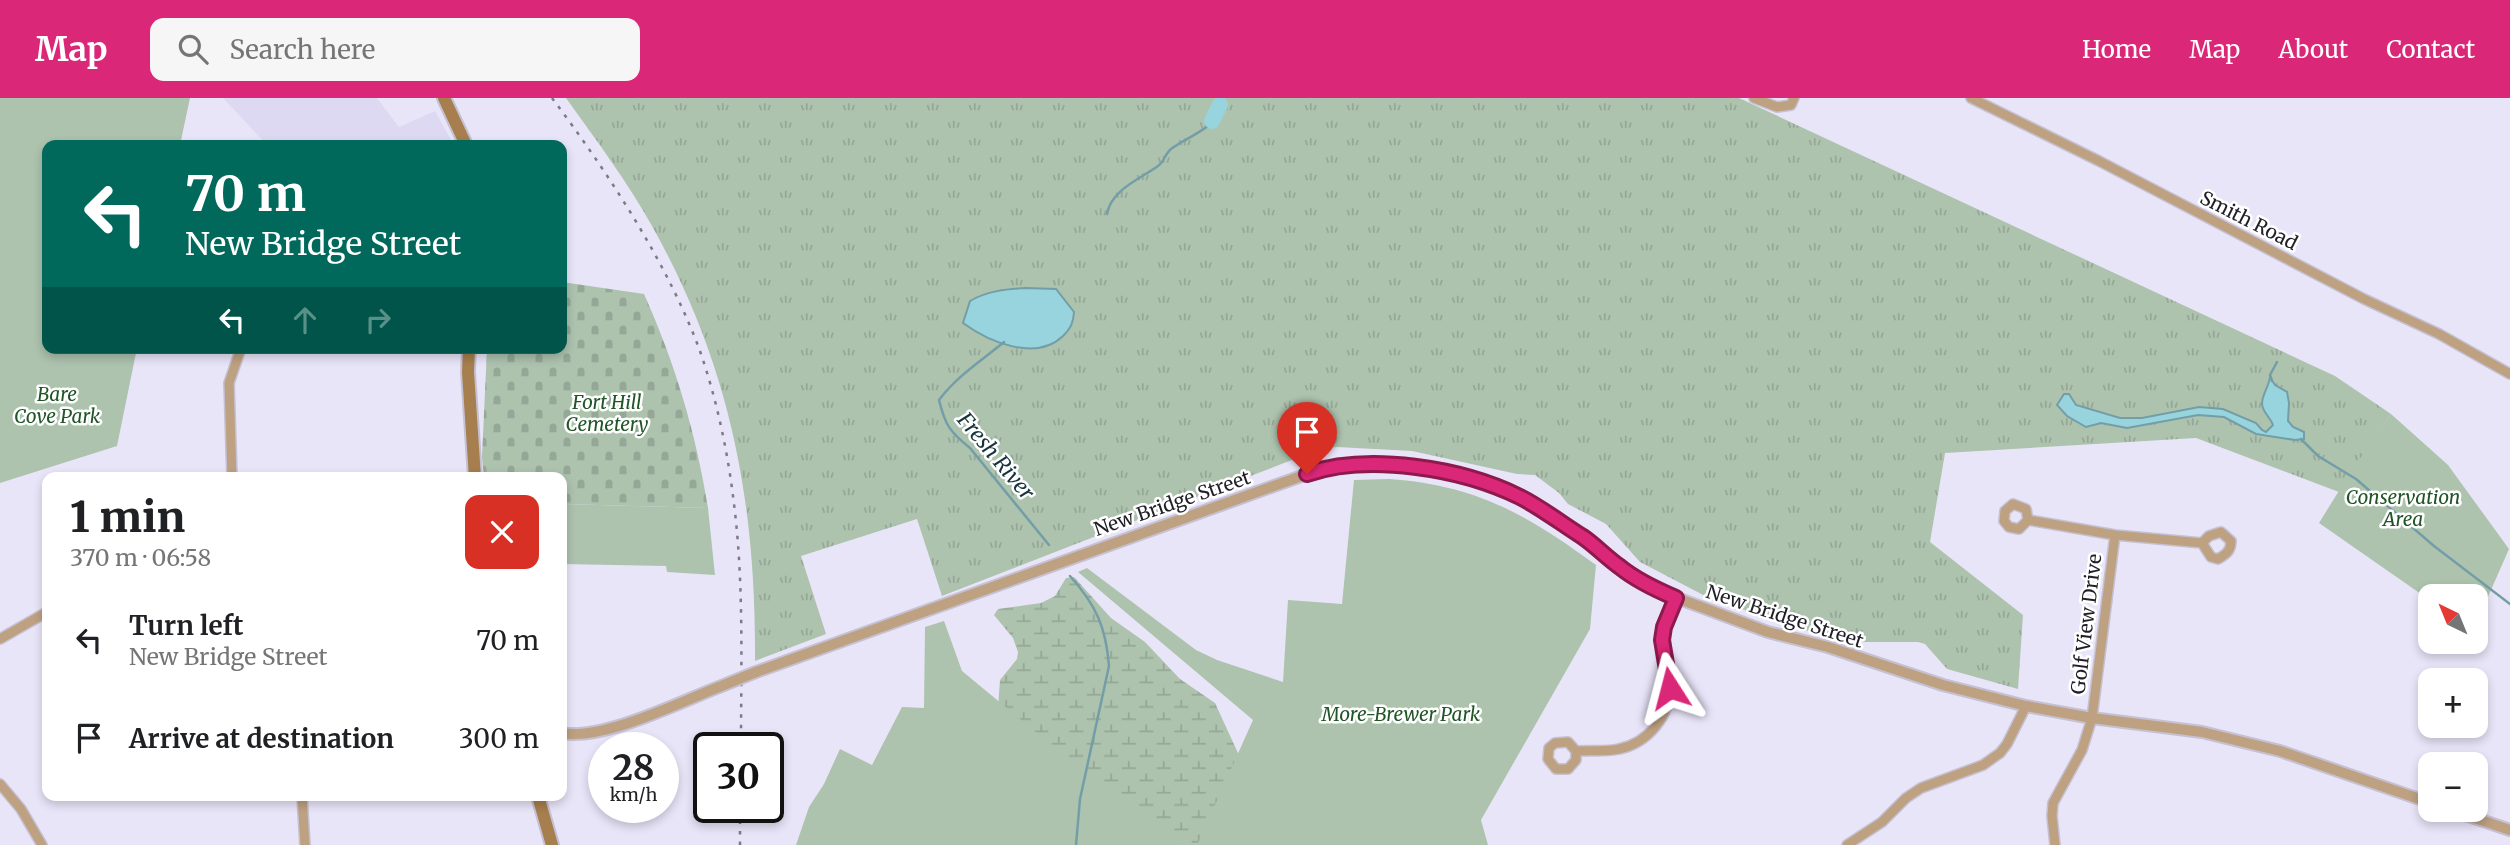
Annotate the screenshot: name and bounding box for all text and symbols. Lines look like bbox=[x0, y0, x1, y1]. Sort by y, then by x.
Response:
search box bbox=[150, 18, 640, 81]
text: Map bbox=[35, 29, 108, 70]
icon: search bbox=[174, 30, 212, 68]
text: Search here bbox=[230, 33, 375, 66]
text: Home bbox=[2082, 34, 2151, 65]
text: Map bbox=[2189, 34, 2240, 65]
text: About bbox=[2278, 34, 2348, 65]
text: Contact bbox=[2386, 34, 2475, 65]
text: 70 m bbox=[185, 163, 306, 224]
icon: left bbox=[70, 168, 161, 259]
street label: Smith Road bbox=[2196, 185, 2302, 255]
text: New Bridge Street bbox=[185, 224, 461, 264]
icon: left bbox=[213, 301, 251, 339]
icon: ahead bbox=[286, 301, 324, 339]
icon: right bbox=[359, 301, 397, 339]
park label: Bare Cove Park bbox=[14, 382, 101, 428]
park label: Fort Hill Cemetery bbox=[566, 390, 648, 436]
pin bbox=[1277, 402, 1337, 474]
water label: Fresh River bbox=[951, 406, 1041, 506]
icon: arrive bbox=[1288, 413, 1326, 451]
street label: New Bridge Street bbox=[1091, 465, 1254, 541]
park label: Conservation Area bbox=[2346, 485, 2460, 531]
text: 1 min bbox=[70, 491, 185, 543]
button: close bbox=[465, 495, 539, 569]
text: 370 m · 06:58 bbox=[70, 543, 211, 572]
street label: Golf View Drive bbox=[2065, 552, 2107, 696]
street label: New Bridge Street bbox=[1703, 579, 1867, 653]
north arrow bbox=[2418, 584, 2488, 654]
map controls bbox=[2418, 584, 2488, 822]
text: Turn left bbox=[129, 609, 243, 642]
icon: left bbox=[70, 621, 108, 659]
text: 70 m bbox=[476, 624, 539, 657]
text: New Bridge Street bbox=[129, 642, 328, 671]
position arrow bbox=[1633, 651, 1707, 725]
button: + bbox=[2418, 668, 2488, 738]
park label: More-Brewer Park bbox=[1321, 702, 1481, 726]
icon: arrive bbox=[70, 719, 108, 757]
text: Arrive at destination bbox=[129, 722, 394, 755]
text: 300 m bbox=[459, 722, 539, 755]
speed limit sign: 30 bbox=[693, 732, 784, 823]
text: 28 bbox=[612, 746, 655, 790]
button: − bbox=[2418, 752, 2488, 822]
text: km/h bbox=[610, 783, 657, 806]

